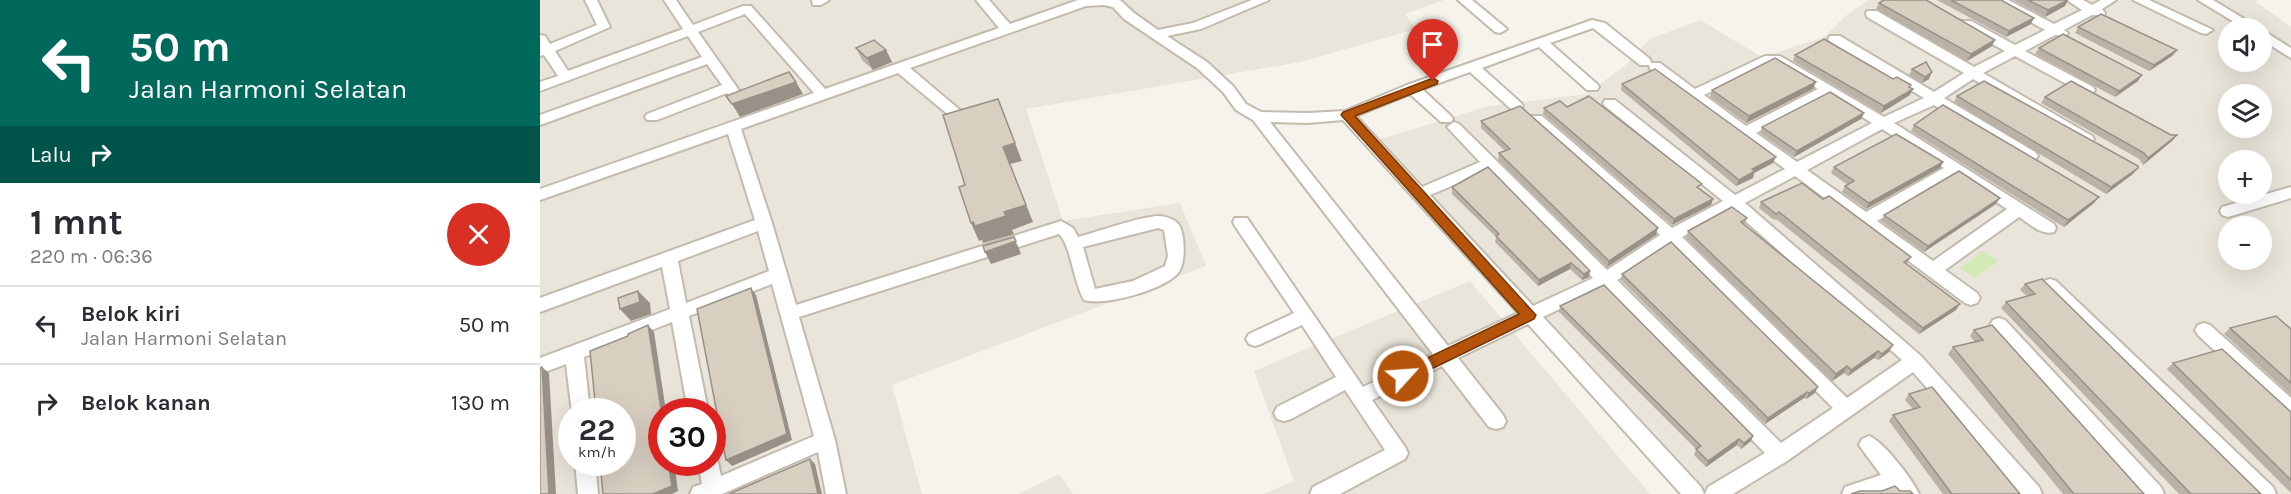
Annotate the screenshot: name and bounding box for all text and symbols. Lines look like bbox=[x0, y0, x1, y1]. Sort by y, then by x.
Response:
map controls bbox=[2218, 18, 2272, 270]
button: sound bbox=[2218, 18, 2272, 72]
pin bbox=[1407, 19, 1458, 81]
text: 50 m bbox=[129, 22, 231, 72]
icon: left bbox=[30, 24, 108, 102]
icon: arrive bbox=[1416, 28, 1449, 61]
text: Jalan Harmoni Selatan bbox=[129, 73, 407, 105]
button: layers bbox=[2218, 84, 2272, 138]
icon: right bbox=[84, 138, 117, 171]
text: Lalu bbox=[30, 142, 72, 168]
button: + bbox=[2218, 150, 2272, 204]
text: 1 mnt bbox=[30, 201, 123, 243]
button: close bbox=[447, 203, 510, 266]
button: − bbox=[2218, 216, 2272, 270]
text: 220 m · 06:36 bbox=[30, 245, 153, 268]
text: Belok kiri bbox=[81, 301, 181, 327]
icon: left bbox=[30, 309, 63, 342]
text: 50 m bbox=[459, 312, 510, 338]
text: Jalan Harmoni Selatan bbox=[81, 327, 287, 350]
position arrow bbox=[1371, 344, 1435, 408]
icon: right bbox=[30, 387, 63, 420]
text: Belok kanan bbox=[81, 390, 211, 416]
text: 130 m bbox=[451, 390, 510, 416]
speed limit sign: 30 bbox=[648, 398, 726, 476]
text: 22 bbox=[579, 412, 615, 448]
text: km/h bbox=[578, 443, 616, 461]

